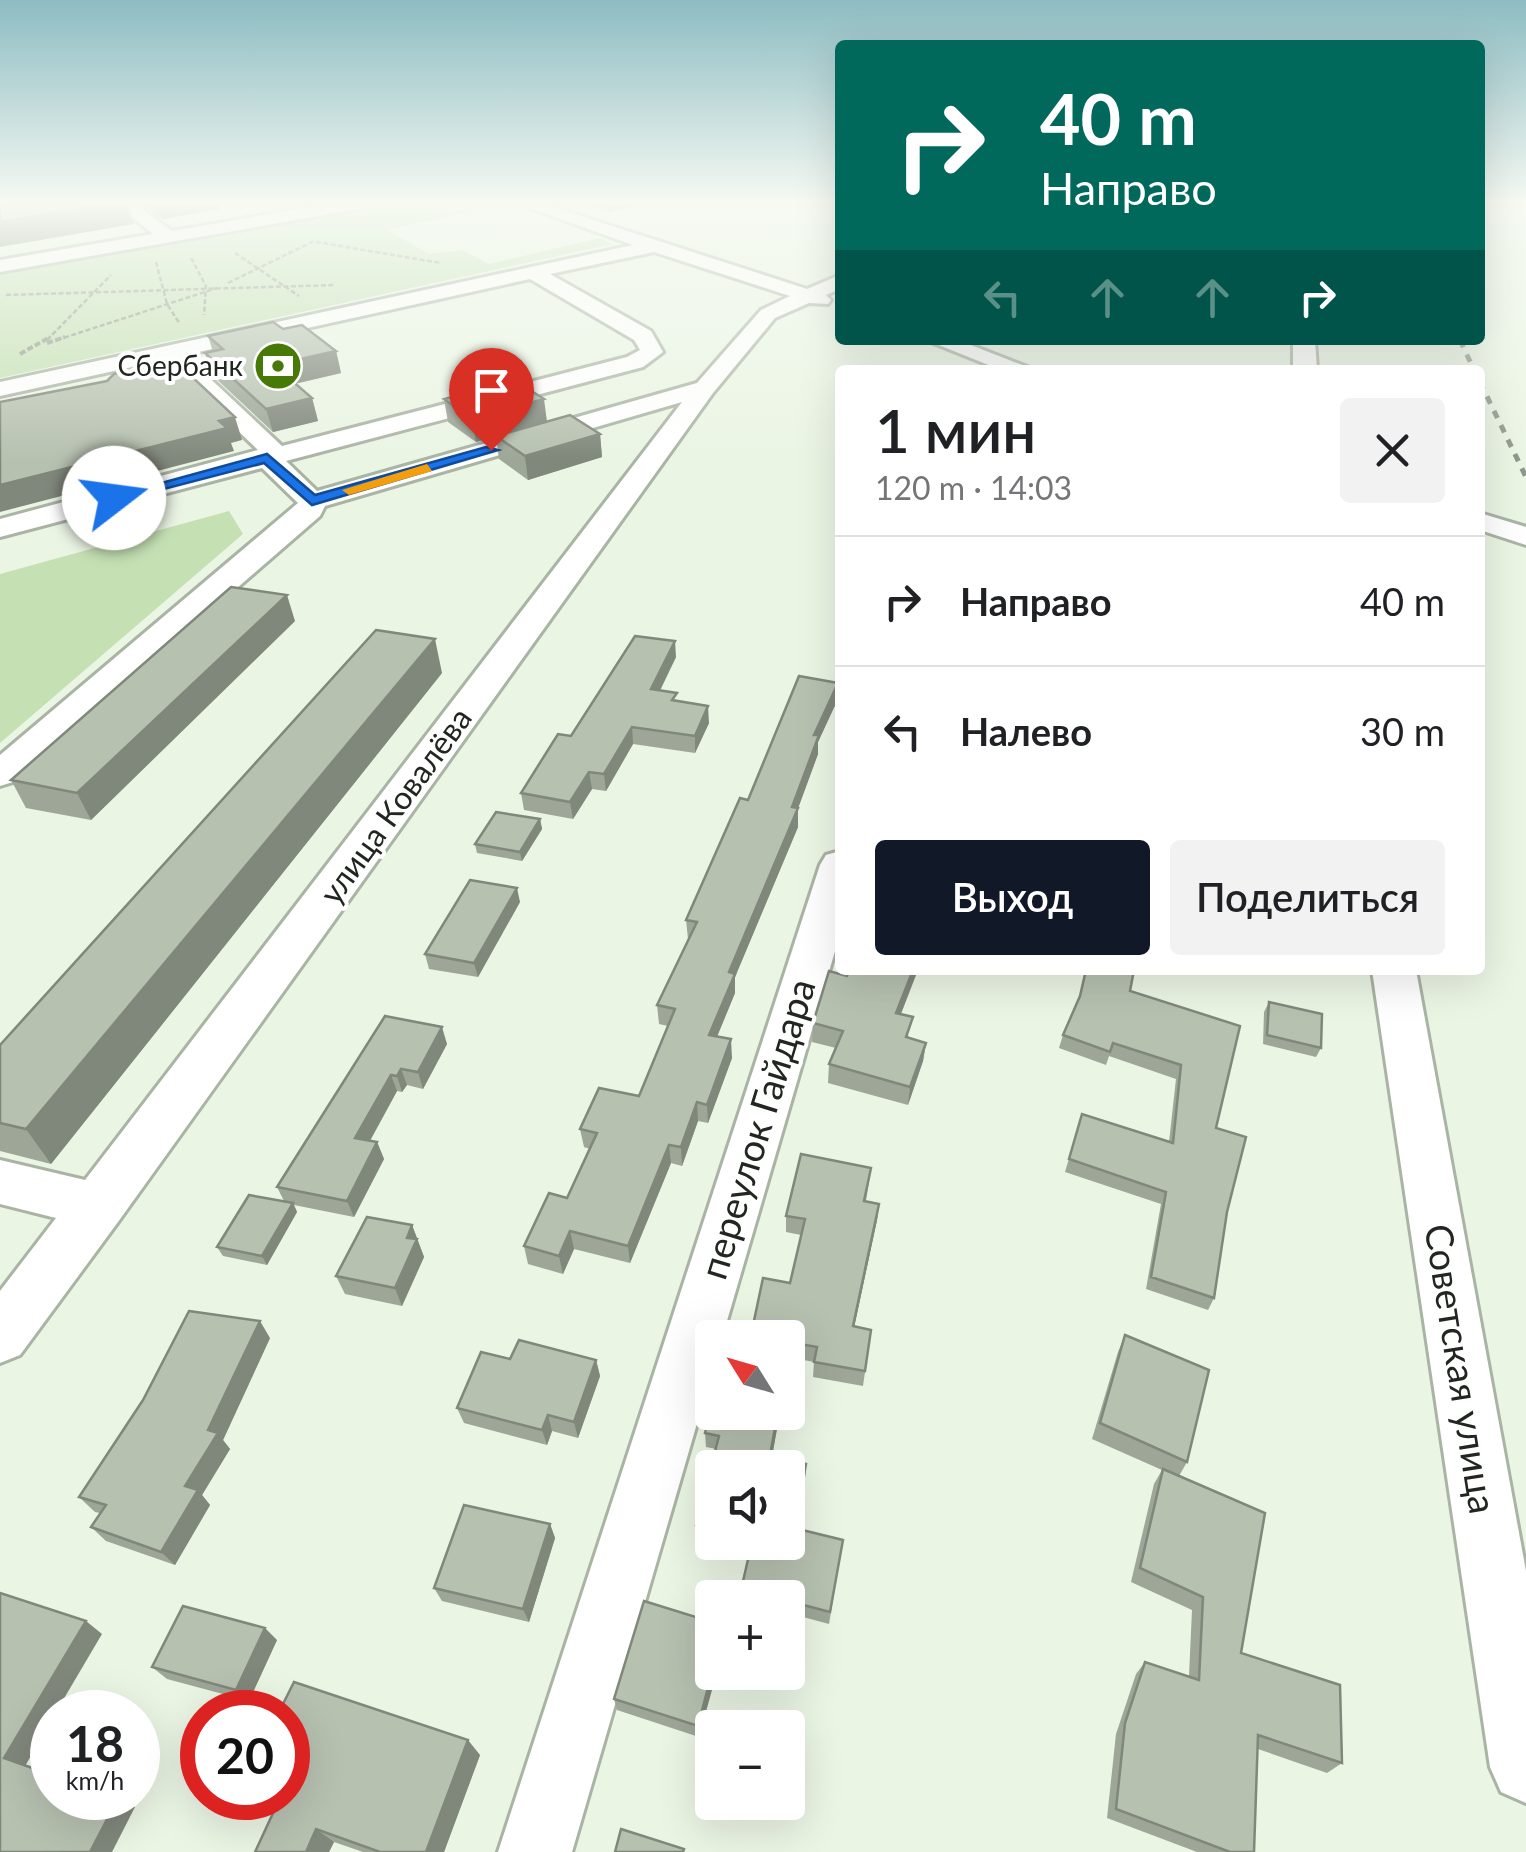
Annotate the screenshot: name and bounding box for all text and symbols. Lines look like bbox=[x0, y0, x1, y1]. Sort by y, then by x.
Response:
text: 40 m bbox=[1040, 76, 1197, 160]
icon: right bbox=[875, 80, 1005, 210]
text: Направо bbox=[1040, 161, 1217, 215]
icon: left bbox=[975, 270, 1030, 325]
icon: ahead bbox=[1080, 270, 1135, 325]
icon: ahead bbox=[1185, 270, 1240, 325]
icon: right bbox=[1290, 270, 1345, 325]
bank icon: Сбербанк bbox=[252, 340, 304, 392]
place label: Сбербанк bbox=[117, 348, 243, 382]
pin bbox=[449, 348, 534, 451]
icon: arrive bbox=[464, 363, 519, 418]
text: 1 мин bbox=[875, 394, 1036, 466]
button: close bbox=[1340, 398, 1445, 503]
position arrow bbox=[62, 446, 166, 550]
text: 120 m · 14:03 bbox=[875, 468, 1072, 507]
icon: right bbox=[875, 574, 930, 629]
text: Направо bbox=[960, 578, 1112, 624]
text: 40 m bbox=[1360, 578, 1445, 624]
street label: улица Ковалёва bbox=[310, 699, 479, 911]
icon: left bbox=[875, 704, 930, 759]
text: Налево bbox=[960, 708, 1092, 754]
text: 30 m bbox=[1360, 708, 1445, 754]
button: Выход bbox=[875, 840, 1150, 955]
button: Поделиться bbox=[1170, 840, 1445, 955]
street label: переулок Гайдара bbox=[689, 973, 824, 1284]
street label: Советская улица bbox=[1416, 1221, 1508, 1517]
north arrow bbox=[695, 1320, 805, 1430]
map controls bbox=[695, 1320, 805, 1820]
button: sound bbox=[695, 1450, 805, 1560]
button: + bbox=[695, 1580, 805, 1690]
speed limit sign: 20 bbox=[180, 1690, 310, 1820]
button: − bbox=[695, 1710, 805, 1820]
text: 18 bbox=[66, 1713, 124, 1773]
text: km/h bbox=[66, 1765, 124, 1795]

